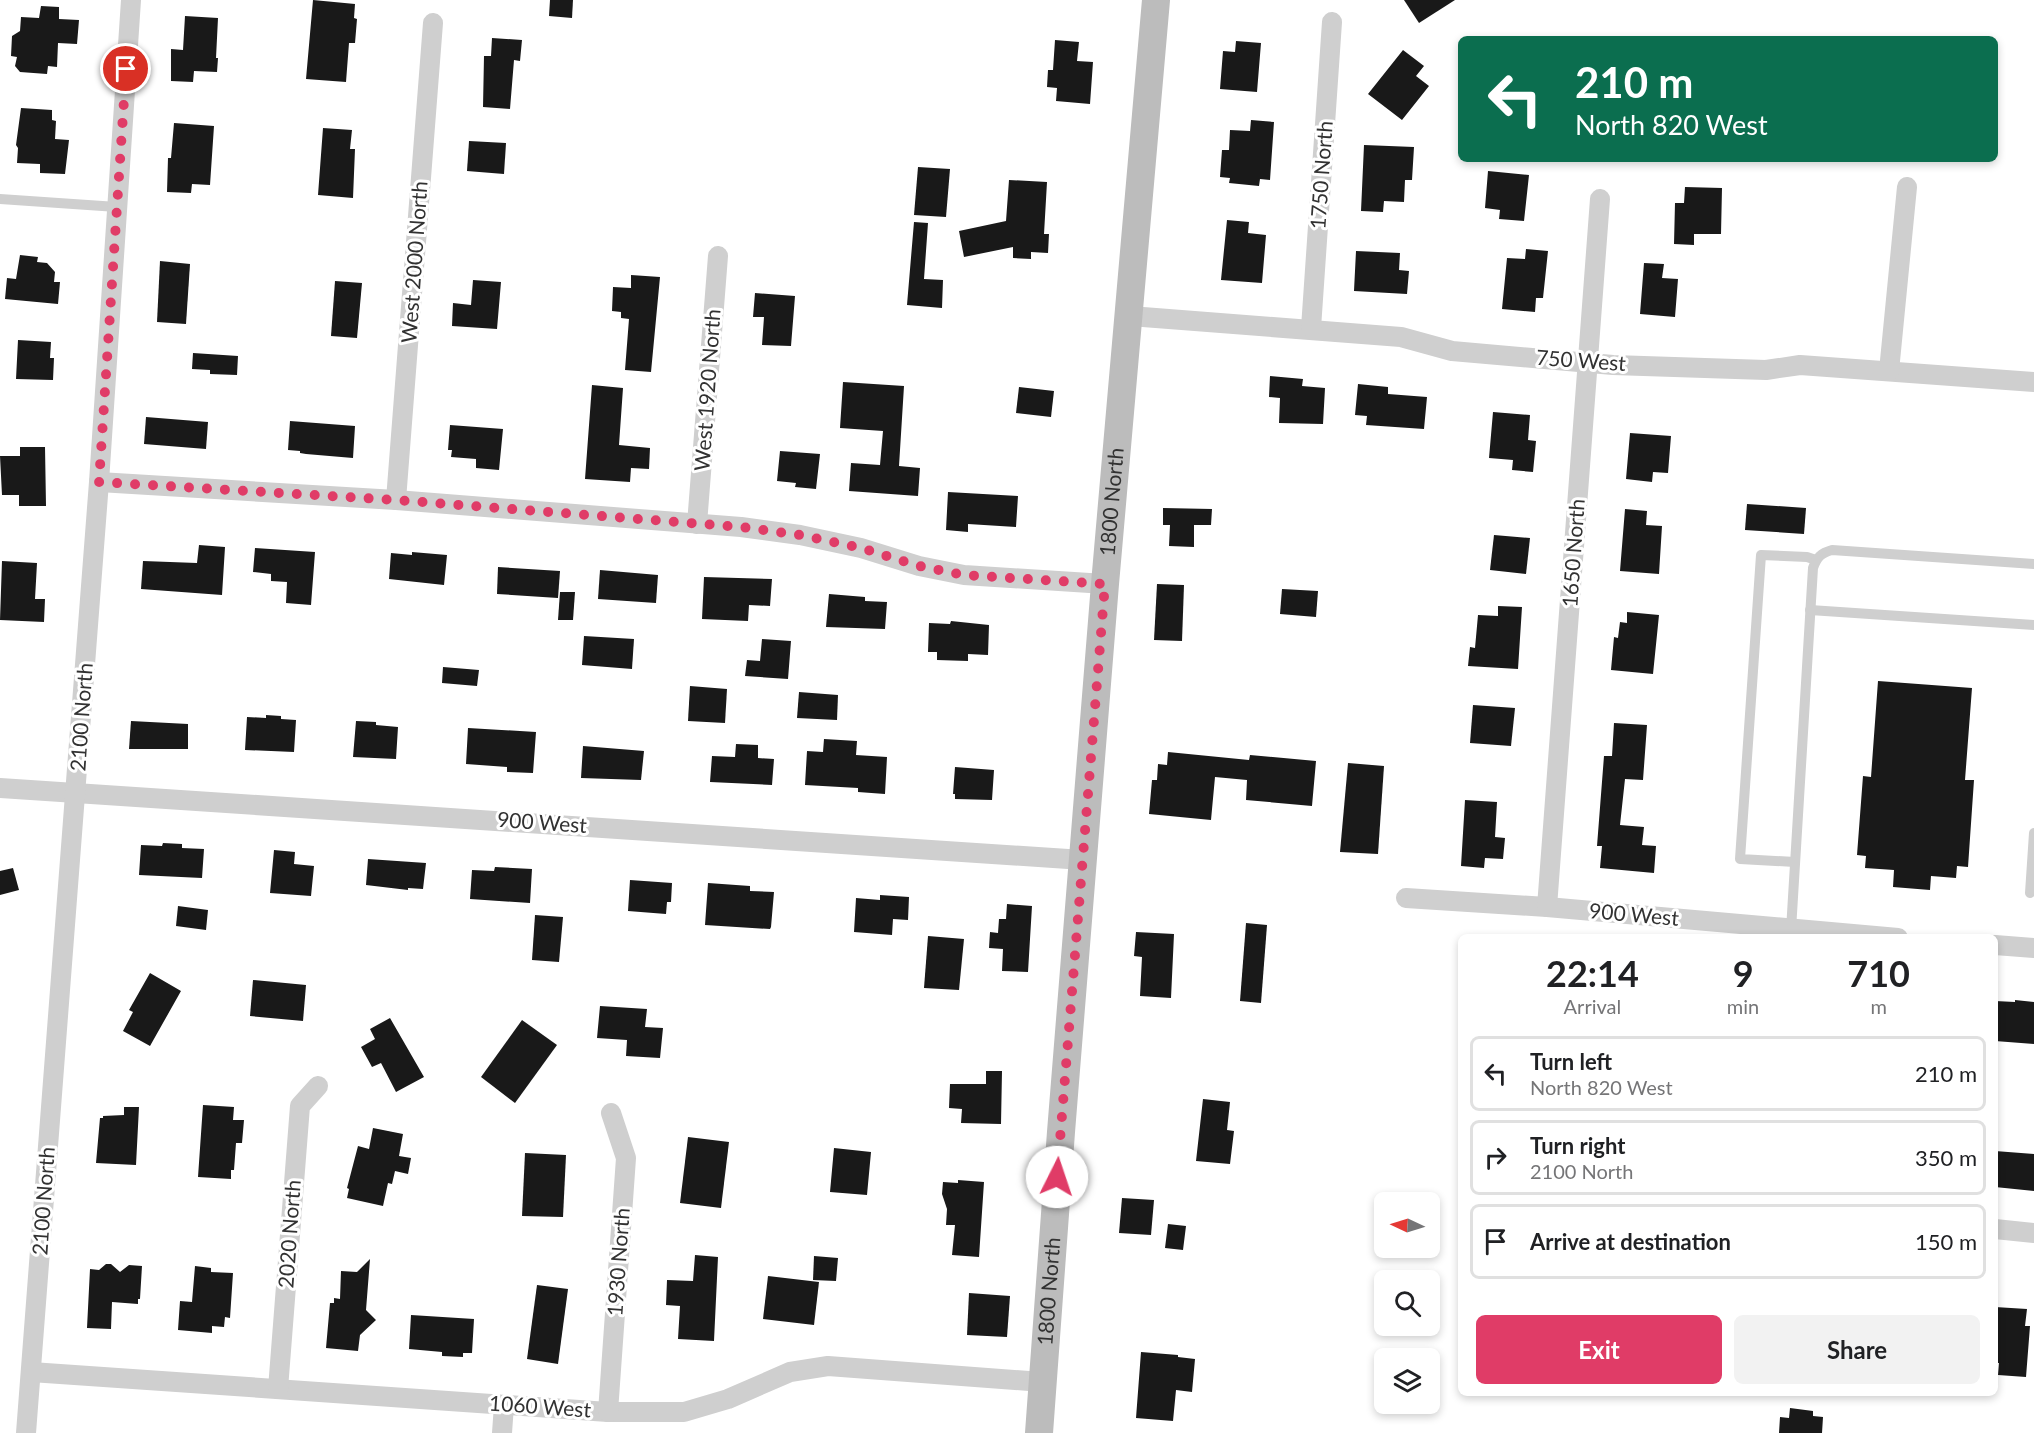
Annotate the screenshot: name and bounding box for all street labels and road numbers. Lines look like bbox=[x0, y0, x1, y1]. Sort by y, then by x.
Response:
street label: 1750 North bbox=[1304, 120, 1337, 230]
street label: West 2000 North bbox=[395, 180, 432, 344]
street label: West 1920 North bbox=[688, 308, 725, 472]
street label: 750 West bbox=[1535, 344, 1627, 375]
street label: 1800 North bbox=[1093, 447, 1128, 557]
street label: 1650 North bbox=[1556, 498, 1589, 608]
street label: 2100 North bbox=[64, 662, 97, 772]
street label: 900 West bbox=[496, 806, 588, 837]
street label: 900 West bbox=[1588, 897, 1680, 930]
street label: 2100 North bbox=[26, 1146, 59, 1256]
street label: 2020 North bbox=[272, 1179, 305, 1289]
street label: 1930 North bbox=[601, 1207, 634, 1317]
street label: 1800 North bbox=[1031, 1236, 1064, 1346]
street label: 1060 West bbox=[488, 1389, 592, 1422]

